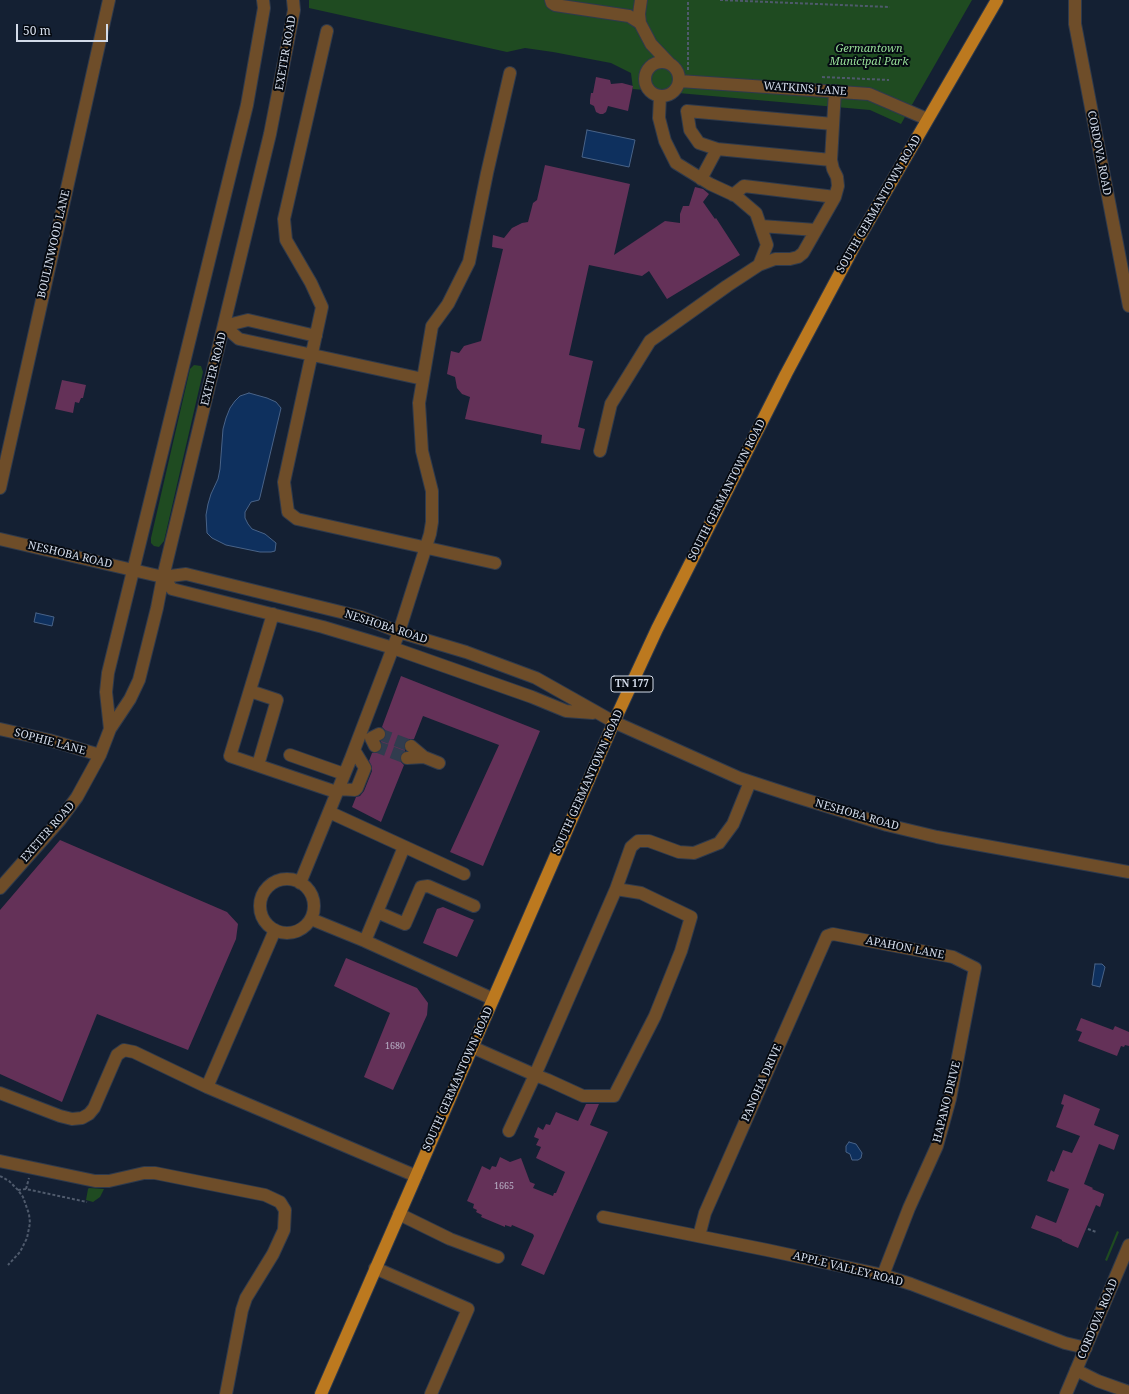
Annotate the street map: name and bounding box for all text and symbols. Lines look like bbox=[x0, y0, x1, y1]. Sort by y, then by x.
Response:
street label: EXETER ROAD bbox=[273, 15, 299, 91]
scale bar bbox=[18, 16, 110, 42]
text: 50 m bbox=[23, 22, 51, 39]
park label: Germantown Municipal Park bbox=[829, 42, 909, 68]
street label: WATKINS LANE bbox=[763, 80, 847, 98]
street label: CORDOVA ROAD bbox=[1084, 110, 1114, 196]
street label: SOUTH GERMANTOWN ROAD bbox=[834, 133, 924, 275]
street label: BOULINWOOD LANE bbox=[35, 189, 73, 299]
street label: EXETER ROAD bbox=[198, 331, 230, 407]
street label: SOUTH GERMANTOWN ROAD bbox=[686, 417, 768, 563]
street label: NESHOBA ROAD bbox=[26, 539, 114, 571]
street label: NESHOBA ROAD bbox=[343, 607, 429, 647]
road number: TN 177 bbox=[611, 676, 653, 692]
street label: SOUTH GERMANTOWN ROAD bbox=[550, 708, 626, 856]
street label: SOPHIE LANE bbox=[13, 726, 87, 758]
street label: NESHOBA ROAD bbox=[814, 797, 900, 833]
street label: EXETER ROAD bbox=[18, 799, 78, 865]
street label: APAHON LANE bbox=[865, 934, 945, 962]
street label: SOUTH GERMANTOWN ROAD bbox=[420, 1005, 496, 1153]
house number: 1680 bbox=[385, 1041, 405, 1051]
street label: PANOHA DRIVE bbox=[739, 1042, 785, 1124]
street label: HAPANO DRIVE bbox=[931, 1060, 963, 1144]
house number: 1665 bbox=[494, 1181, 514, 1191]
street label: APPLE VALLEY ROAD bbox=[792, 1249, 904, 1289]
street label: CORDOVA ROAD bbox=[1075, 1277, 1121, 1361]

